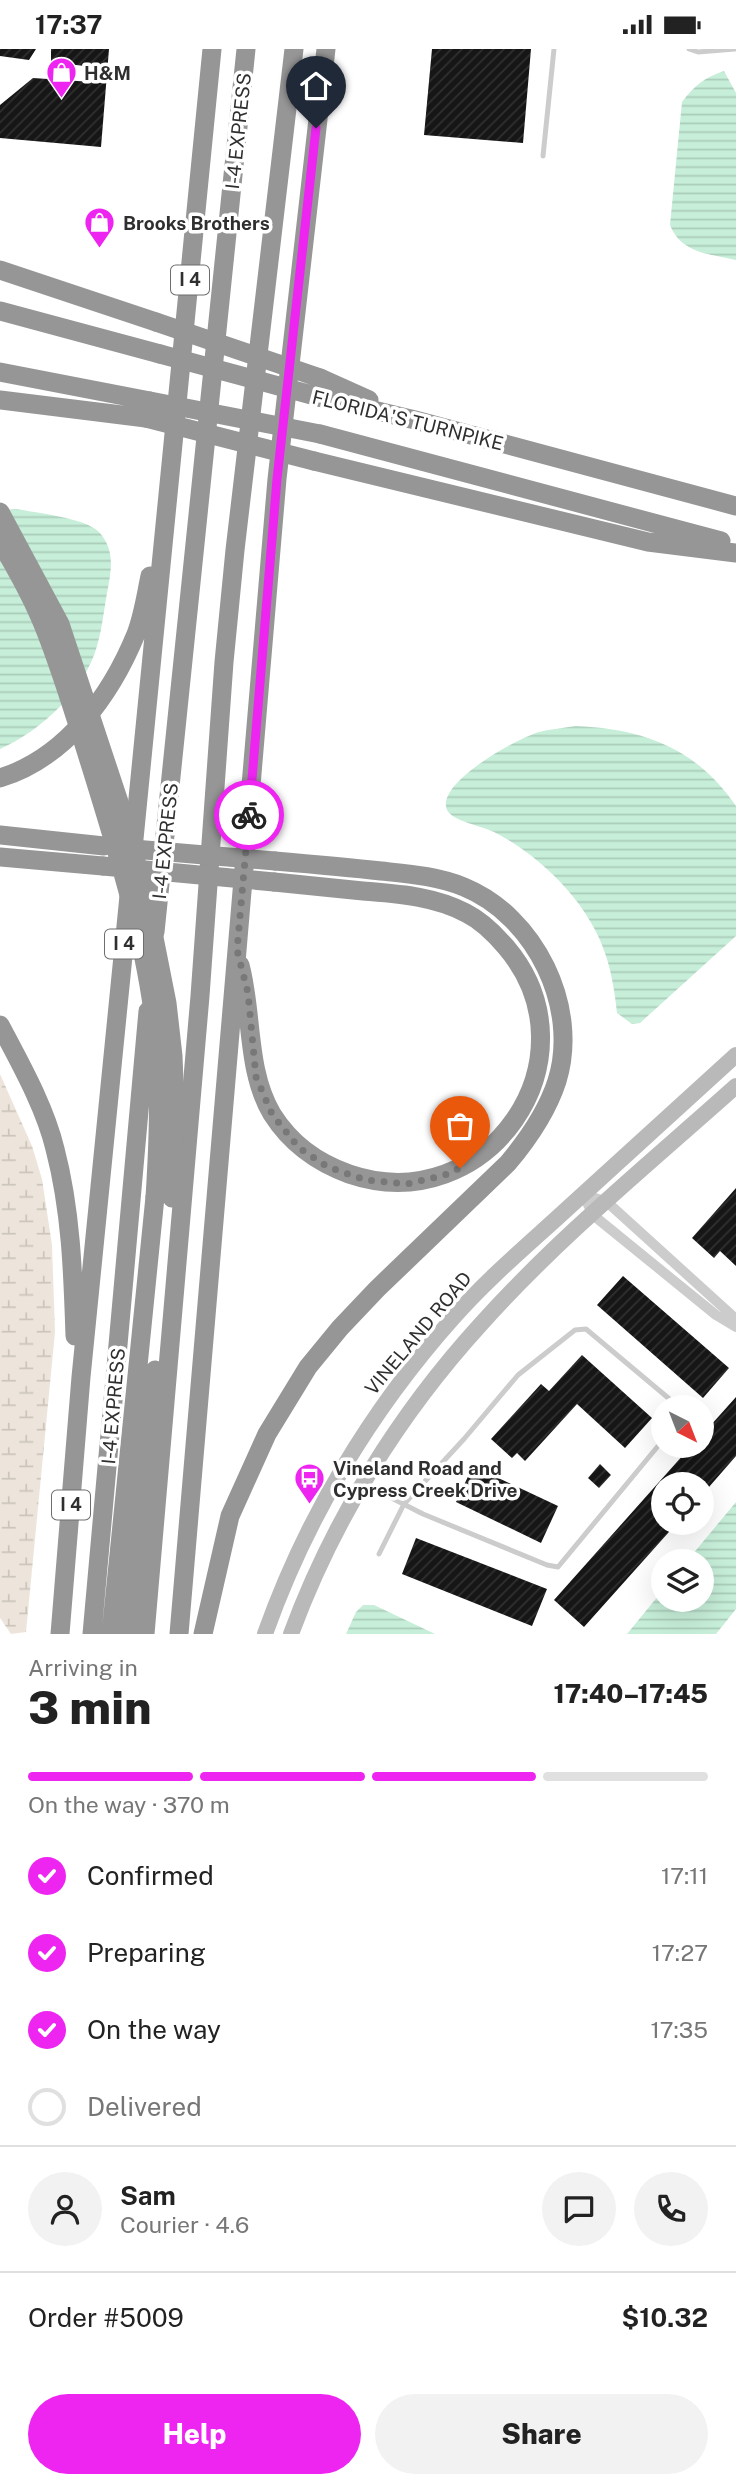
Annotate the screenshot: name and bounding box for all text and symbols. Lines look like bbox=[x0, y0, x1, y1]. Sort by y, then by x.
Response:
text: 17:37 bbox=[35, 9, 103, 40]
shop icon: H&M bbox=[44, 56, 78, 100]
pin bbox=[286, 56, 346, 128]
place label: H&M bbox=[84, 62, 131, 84]
icon: home bbox=[297, 67, 335, 105]
street label: I-4 EXPRESS bbox=[221, 72, 255, 190]
shop icon: Brooks Brothers bbox=[83, 206, 117, 250]
place label: Brooks Brothers bbox=[123, 212, 270, 234]
road number: I 4 bbox=[171, 265, 209, 295]
street label: FLORIDA'S TURNPIKE bbox=[310, 386, 506, 454]
courier bbox=[214, 780, 284, 850]
street label: I-4 EXPRESS bbox=[148, 782, 182, 900]
icon: bike bbox=[230, 796, 268, 834]
road number: I 4 bbox=[105, 929, 143, 959]
pin bbox=[430, 1096, 490, 1168]
icon: bag bbox=[441, 1107, 479, 1145]
street label: VINELAND ROAD bbox=[360, 1267, 476, 1399]
street label: I-4 EXPRESS bbox=[97, 1347, 129, 1465]
north arrow bbox=[651, 1395, 714, 1458]
map controls bbox=[651, 1395, 714, 1612]
place label: Vineland Road and Cypress Creek Drive bbox=[333, 1457, 518, 1501]
bus stop icon: Vineland Road and Cypress Creek Drive bbox=[293, 1462, 327, 1506]
button: locate bbox=[651, 1472, 714, 1535]
road number: I 4 bbox=[52, 1491, 90, 1519]
button: layers bbox=[651, 1549, 714, 1612]
text: Arriving in bbox=[28, 1654, 138, 1681]
text: 17:40–17:45 bbox=[553, 1678, 708, 1709]
text: 3 min bbox=[28, 1680, 152, 1734]
text: On the way · 370 m bbox=[28, 1791, 230, 1818]
icon: check bbox=[28, 1857, 66, 1895]
text: Confirmed bbox=[87, 1860, 214, 1891]
text: 17:11 bbox=[661, 1862, 708, 1889]
icon: check bbox=[28, 1934, 66, 1972]
text: Preparing bbox=[87, 1937, 206, 1968]
text: 17:27 bbox=[652, 1939, 708, 1966]
icon: check bbox=[28, 2011, 66, 2049]
text: On the way bbox=[87, 2014, 221, 2045]
text: 17:35 bbox=[650, 2016, 708, 2043]
text: Delivered bbox=[87, 2091, 202, 2122]
button: person bbox=[28, 2172, 102, 2246]
button: chat bbox=[542, 2172, 616, 2246]
button: phone bbox=[634, 2172, 708, 2246]
text: Sam bbox=[120, 2180, 176, 2211]
text: Courier · 4.6 bbox=[120, 2211, 249, 2238]
text: Order #5009 bbox=[28, 2302, 184, 2333]
text: $10.32 bbox=[622, 2302, 708, 2333]
button: Help bbox=[28, 2394, 361, 2474]
button: Share bbox=[375, 2394, 708, 2474]

